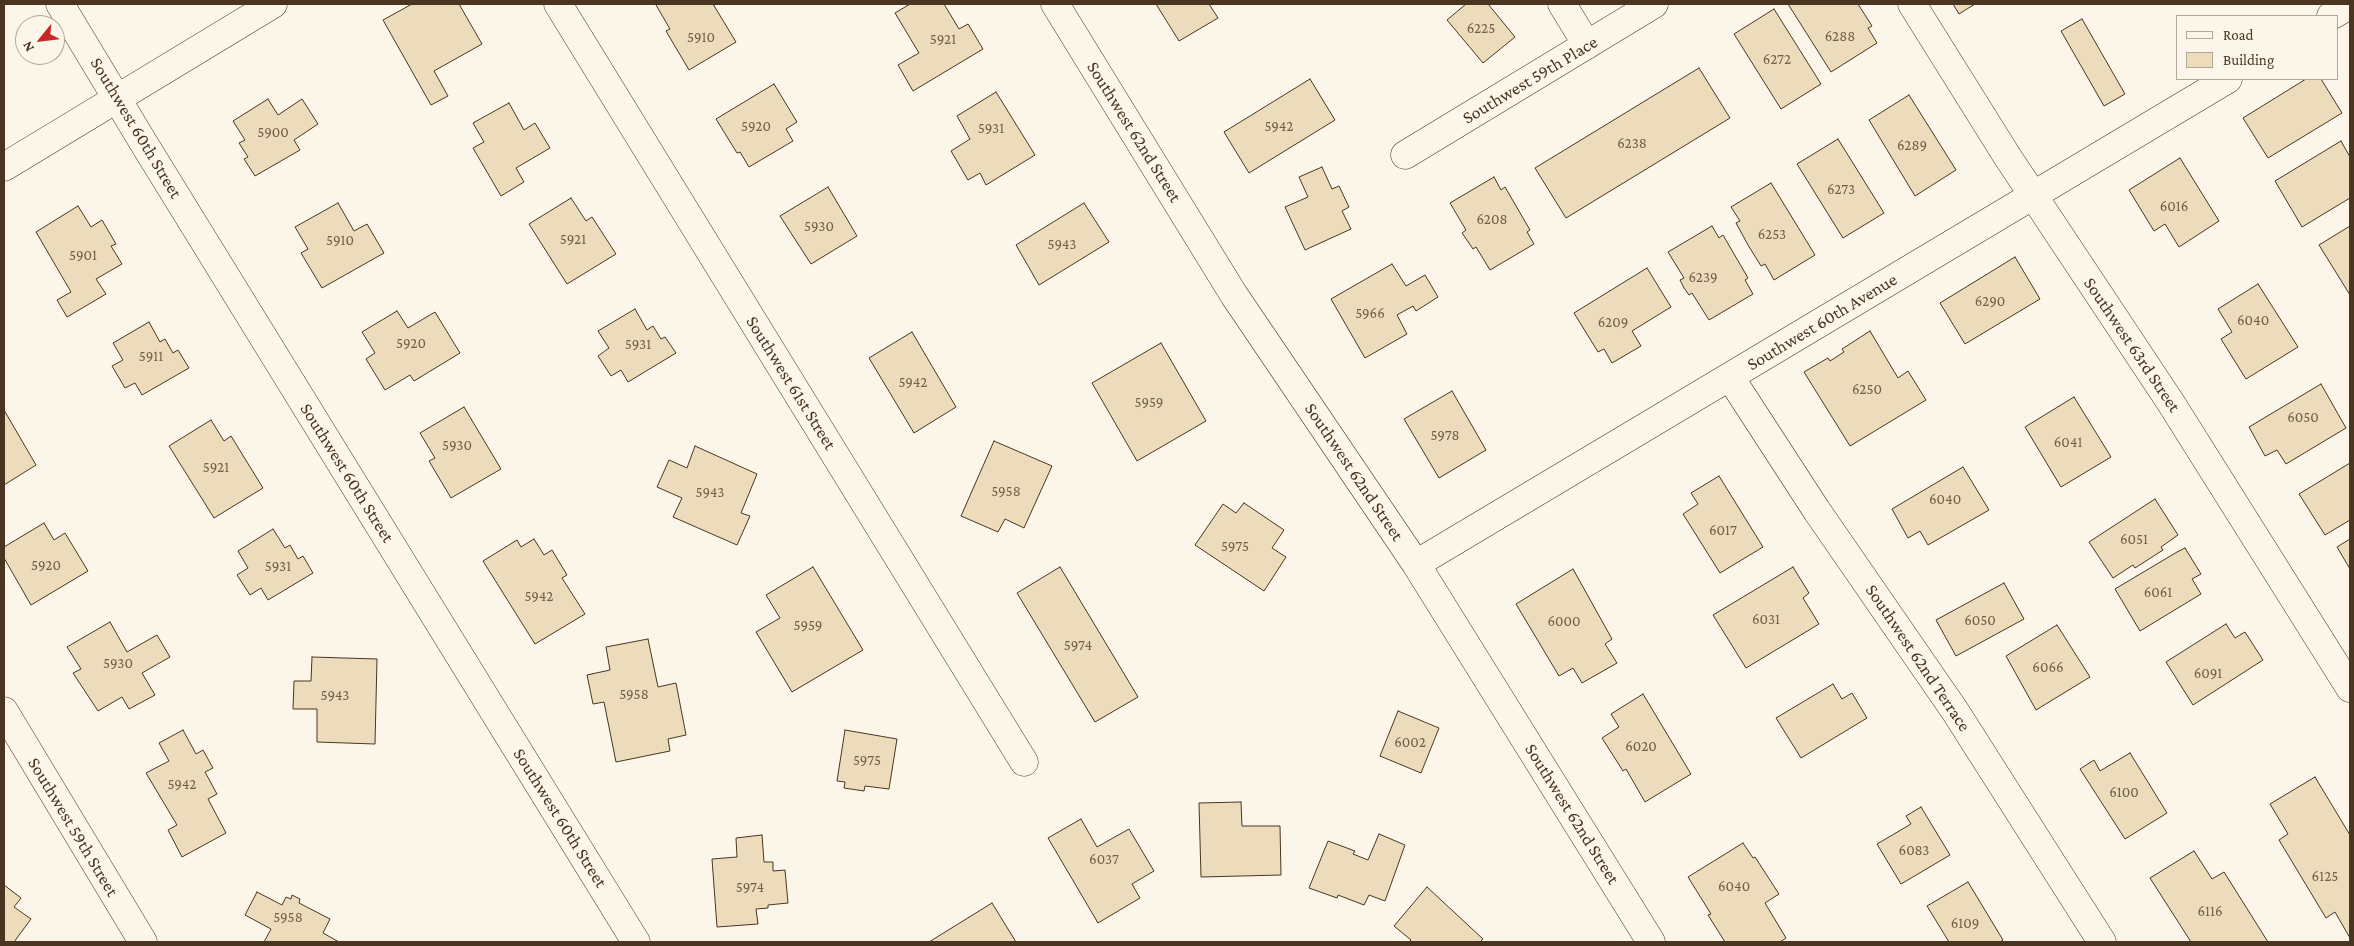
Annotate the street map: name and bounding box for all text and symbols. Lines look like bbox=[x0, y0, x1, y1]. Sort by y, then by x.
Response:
north arrow bbox=[15, 15, 65, 65]
legend bbox=[2176, 15, 2339, 80]
house number: 6225 bbox=[1467, 19, 1495, 37]
house number: 6288 bbox=[1825, 27, 1855, 45]
text: Road bbox=[2223, 27, 2253, 43]
house number: 5910 bbox=[687, 28, 715, 46]
house number: 5921 bbox=[930, 30, 956, 48]
street label: Southwest 59th Place bbox=[1459, 31, 1601, 129]
text: N bbox=[18, 39, 37, 55]
house number: 6272 bbox=[1763, 50, 1791, 68]
text: Building bbox=[2223, 52, 2274, 68]
street label: Southwest 60th Street bbox=[85, 54, 187, 202]
street label: Southwest 62nd Street bbox=[1082, 58, 1186, 206]
house number: 5920 bbox=[741, 117, 771, 135]
house number: 5942 bbox=[1265, 117, 1293, 135]
house number: 5931 bbox=[978, 119, 1004, 137]
house number: 5900 bbox=[257, 123, 289, 141]
house number: 6238 bbox=[1617, 134, 1647, 152]
house number: 6289 bbox=[1897, 136, 1927, 154]
house number: 6273 bbox=[1827, 180, 1855, 198]
house number: 6016 bbox=[2160, 197, 2188, 215]
house number: 6208 bbox=[1476, 210, 1508, 228]
house number: 5930 bbox=[804, 217, 834, 235]
house number: 6253 bbox=[1758, 225, 1786, 243]
house number: 5921 bbox=[560, 230, 586, 248]
house number: 5910 bbox=[326, 231, 354, 249]
house number: 5943 bbox=[1048, 235, 1076, 253]
house number: 5901 bbox=[69, 246, 97, 264]
house number: 6239 bbox=[1688, 268, 1718, 286]
street label: Southwest 60th Avenue bbox=[1743, 269, 1901, 375]
street label: Southwest 63rd Street bbox=[2079, 273, 2185, 417]
house number: 6290 bbox=[1975, 292, 2005, 310]
house number: 5966 bbox=[1355, 304, 1385, 322]
house number: 6040 bbox=[2237, 311, 2269, 329]
street label: Southwest 61st Street bbox=[741, 312, 841, 454]
house number: 6209 bbox=[1598, 313, 1628, 331]
house number: 5920 bbox=[396, 334, 426, 352]
house number: 5931 bbox=[625, 335, 651, 353]
house number: 5911 bbox=[139, 347, 163, 365]
house number: 5942 bbox=[899, 373, 927, 391]
house number: 6250 bbox=[1852, 380, 1882, 398]
house number: 5959 bbox=[1135, 393, 1163, 411]
street label: Southwest 60th Street bbox=[295, 399, 399, 547]
street label: Southwest 62nd Street bbox=[1300, 399, 1408, 545]
house number: 6050 bbox=[2287, 408, 2319, 426]
house number: 5978 bbox=[1430, 426, 1460, 444]
house number: 6041 bbox=[2054, 433, 2082, 451]
house number: 5930 bbox=[442, 436, 472, 454]
house number: 5921 bbox=[203, 458, 229, 476]
house number: 5958 bbox=[991, 482, 1021, 500]
house number: 5943 bbox=[696, 483, 724, 501]
house number: 6040 bbox=[1929, 490, 1961, 508]
house number: 6017 bbox=[1709, 521, 1737, 539]
house number: 6051 bbox=[2120, 530, 2148, 548]
house number: 5975 bbox=[1221, 537, 1249, 555]
house number: 5920 bbox=[31, 556, 61, 574]
house number: 5931 bbox=[265, 557, 291, 575]
street label: Southwest 62nd Terrace bbox=[1861, 580, 1975, 736]
house number: 6061 bbox=[2144, 583, 2172, 601]
house number: 5942 bbox=[525, 587, 553, 605]
house number: 6031 bbox=[1752, 610, 1780, 628]
house number: 6050 bbox=[1964, 611, 1996, 629]
house number: 6000 bbox=[1547, 612, 1581, 630]
house number: 5959 bbox=[794, 616, 822, 634]
house number: 5974 bbox=[1064, 636, 1092, 654]
house number: 5930 bbox=[103, 654, 133, 672]
house number: 6066 bbox=[2032, 658, 2064, 676]
house number: 6091 bbox=[2194, 664, 2222, 682]
house number: 5958 bbox=[619, 685, 649, 703]
house number: 5943 bbox=[321, 686, 349, 704]
house number: 6002 bbox=[1394, 733, 1426, 751]
house number: 6020 bbox=[1625, 737, 1657, 755]
street label: Southwest 62nd Street bbox=[1520, 740, 1624, 888]
street label: Southwest 60th Street bbox=[508, 744, 612, 892]
house number: 5975 bbox=[853, 751, 881, 769]
street label: Southwest 59th Street bbox=[23, 754, 123, 900]
house number: 5942 bbox=[168, 775, 196, 793]
house number: 6100 bbox=[2109, 783, 2139, 801]
house number: 6083 bbox=[1899, 841, 1929, 859]
house number: 6037 bbox=[1089, 850, 1119, 868]
house number: 6125 bbox=[2312, 867, 2338, 885]
house number: 6040 bbox=[1718, 877, 1750, 895]
house number: 5974 bbox=[736, 878, 764, 896]
house number: 6116 bbox=[2197, 902, 2223, 920]
house number: 5958 bbox=[273, 908, 303, 926]
house number: 6109 bbox=[1951, 914, 1979, 932]

